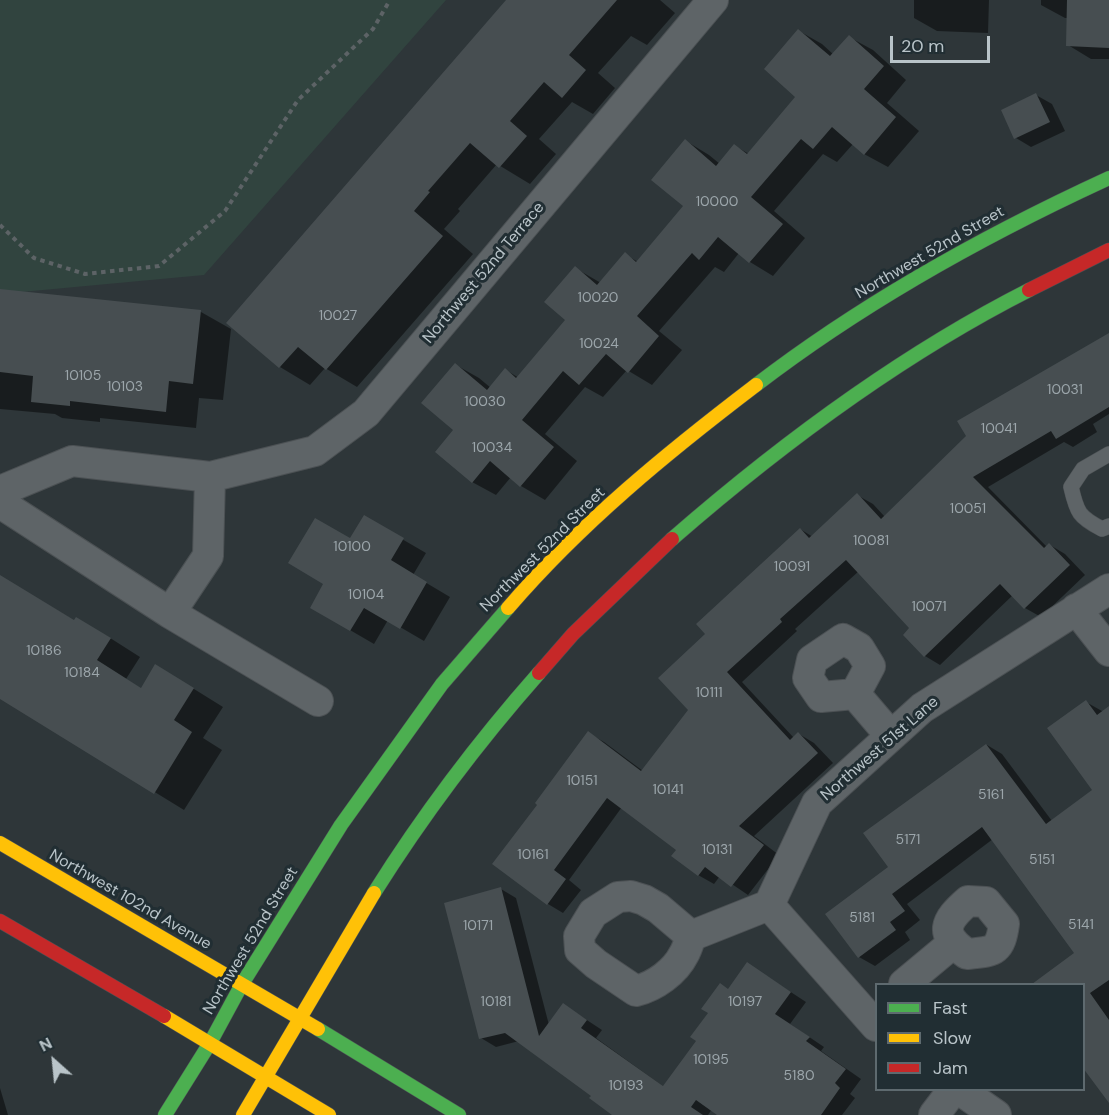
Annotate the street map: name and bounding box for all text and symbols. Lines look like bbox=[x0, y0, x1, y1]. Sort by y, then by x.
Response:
scale bar bbox=[893, 24, 994, 62]
text: 20 m bbox=[901, 34, 944, 58]
house number: 10000 bbox=[696, 194, 738, 210]
street label: Northwest 52nd Terrace bbox=[419, 198, 549, 348]
street label: Northwest 52nd Street bbox=[852, 203, 1008, 303]
house number: 10020 bbox=[578, 290, 618, 306]
house number: 10027 bbox=[319, 308, 357, 324]
house number: 10024 bbox=[579, 336, 619, 352]
house number: 10105 bbox=[65, 368, 101, 384]
house number: 10103 bbox=[107, 379, 143, 395]
house number: 10031 bbox=[1047, 382, 1083, 398]
house number: 10030 bbox=[464, 394, 506, 410]
house number: 10041 bbox=[981, 421, 1017, 437]
house number: 10034 bbox=[472, 440, 512, 456]
street label: Northwest 52nd Street bbox=[477, 484, 609, 616]
house number: 10051 bbox=[950, 501, 986, 517]
house number: 10081 bbox=[853, 533, 889, 549]
house number: 10100 bbox=[333, 539, 371, 555]
house number: 10091 bbox=[774, 559, 810, 575]
house number: 10104 bbox=[348, 587, 384, 603]
house number: 10071 bbox=[911, 599, 947, 615]
house number: 10186 bbox=[26, 643, 62, 659]
house number: 10184 bbox=[64, 665, 100, 681]
house number: 10111 bbox=[695, 685, 723, 701]
street label: Northwest 51st Lane bbox=[817, 693, 943, 805]
house number: 10151 bbox=[566, 773, 598, 789]
house number: 10141 bbox=[652, 782, 684, 798]
house number: 5161 bbox=[978, 787, 1004, 803]
house number: 5171 bbox=[896, 832, 920, 848]
house number: 10131 bbox=[702, 842, 732, 858]
street label: Northwest 102nd Avenue bbox=[46, 846, 214, 954]
house number: 10161 bbox=[517, 847, 549, 863]
house number: 5151 bbox=[1029, 852, 1055, 868]
street label: Northwest 52nd Street bbox=[199, 864, 303, 1018]
house number: 5181 bbox=[849, 910, 875, 926]
house number: 5141 bbox=[1068, 917, 1094, 933]
house number: 10171 bbox=[463, 918, 493, 934]
legend bbox=[875, 983, 1085, 1091]
house number: 10181 bbox=[481, 994, 511, 1010]
house number: 10197 bbox=[728, 994, 762, 1010]
text: Fast bbox=[933, 996, 968, 1020]
text: Slow bbox=[933, 1026, 972, 1050]
north arrow bbox=[24, 1031, 84, 1091]
text: N bbox=[36, 1033, 56, 1057]
house number: 10195 bbox=[693, 1052, 729, 1068]
text: Jam bbox=[933, 1056, 968, 1080]
house number: 5180 bbox=[784, 1068, 814, 1084]
house number: 10193 bbox=[608, 1078, 644, 1094]

